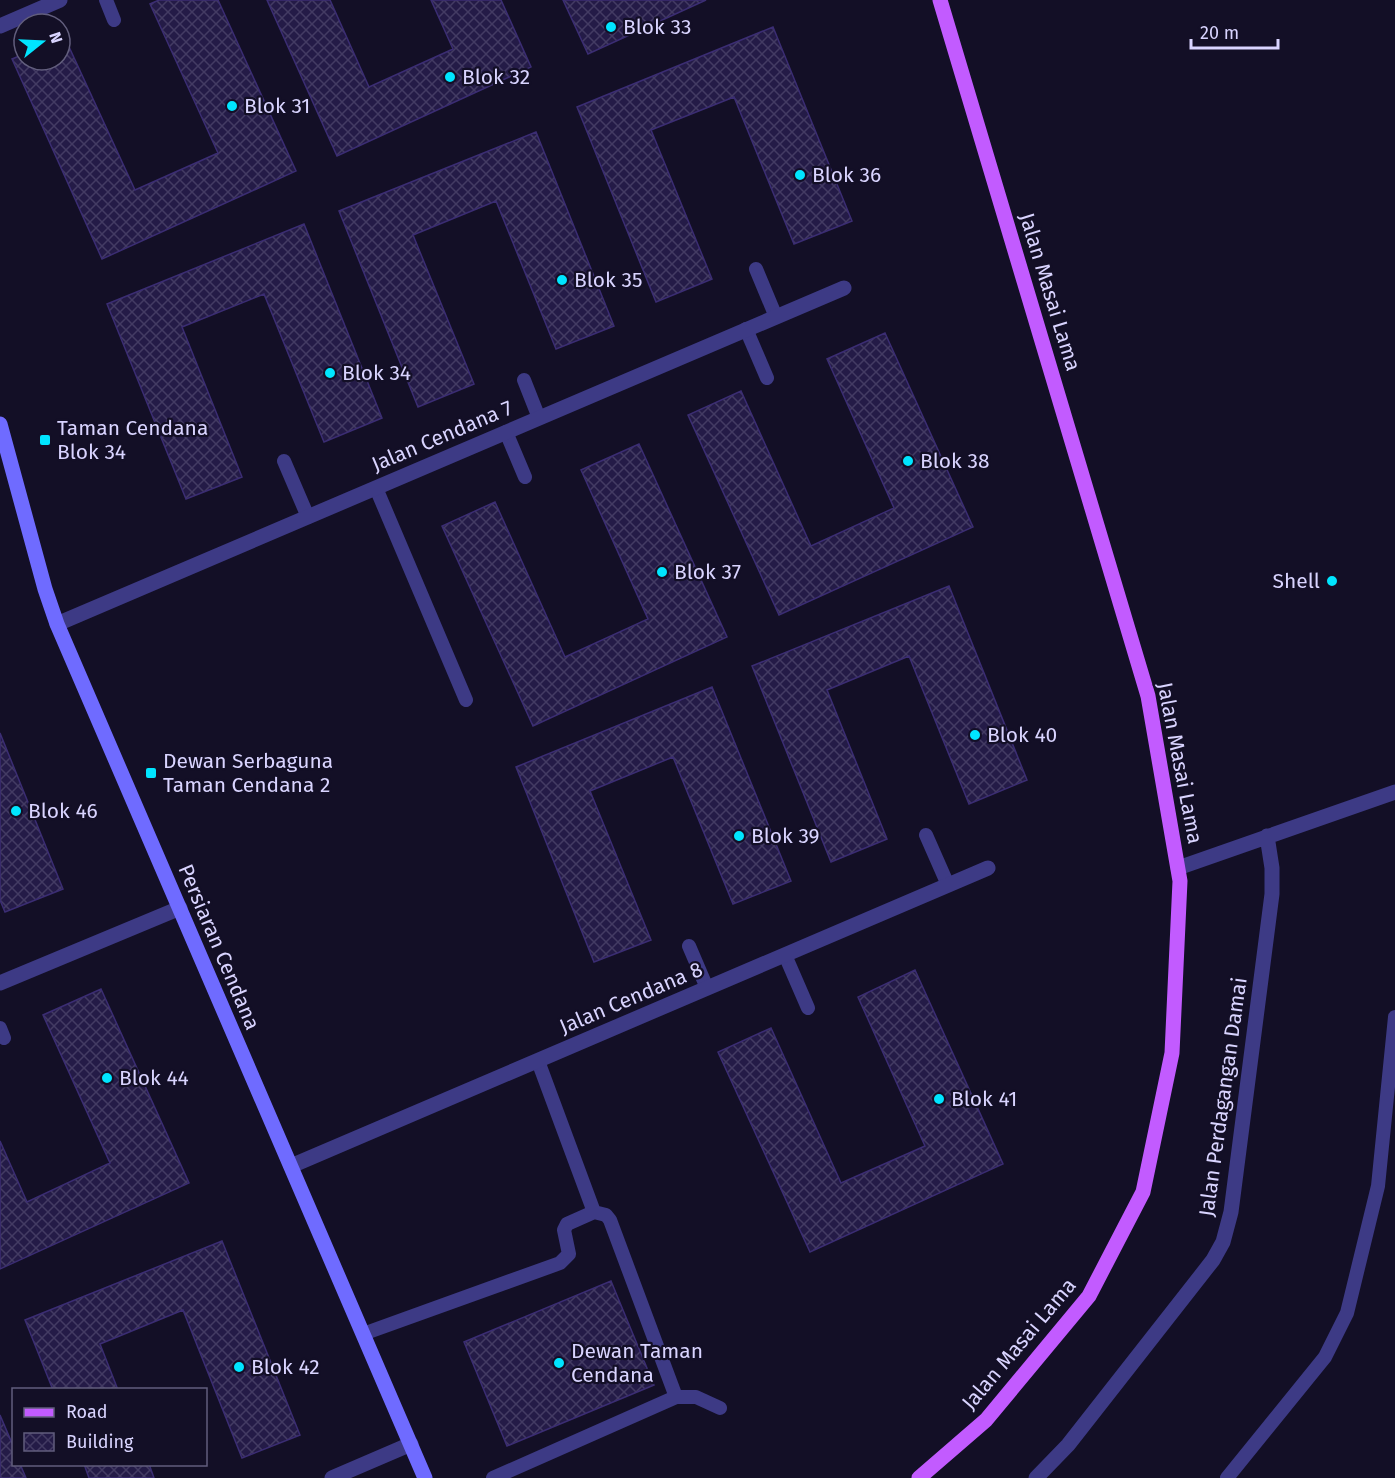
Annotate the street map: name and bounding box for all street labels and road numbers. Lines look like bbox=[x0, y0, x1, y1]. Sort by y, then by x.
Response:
street label: Jalan Masai Lama bbox=[1014, 210, 1086, 374]
street label: Jalan Cendana 7 bbox=[368, 395, 516, 477]
street label: Jalan Masai Lama bbox=[1152, 680, 1208, 846]
street label: Persiaran Cendana bbox=[172, 860, 266, 1034]
street label: Jalan Cendana 8 bbox=[556, 956, 706, 1040]
street label: Jalan Perdagangan Damai bbox=[1193, 976, 1253, 1218]
street label: Jalan Masai Lama bbox=[956, 1273, 1082, 1415]

